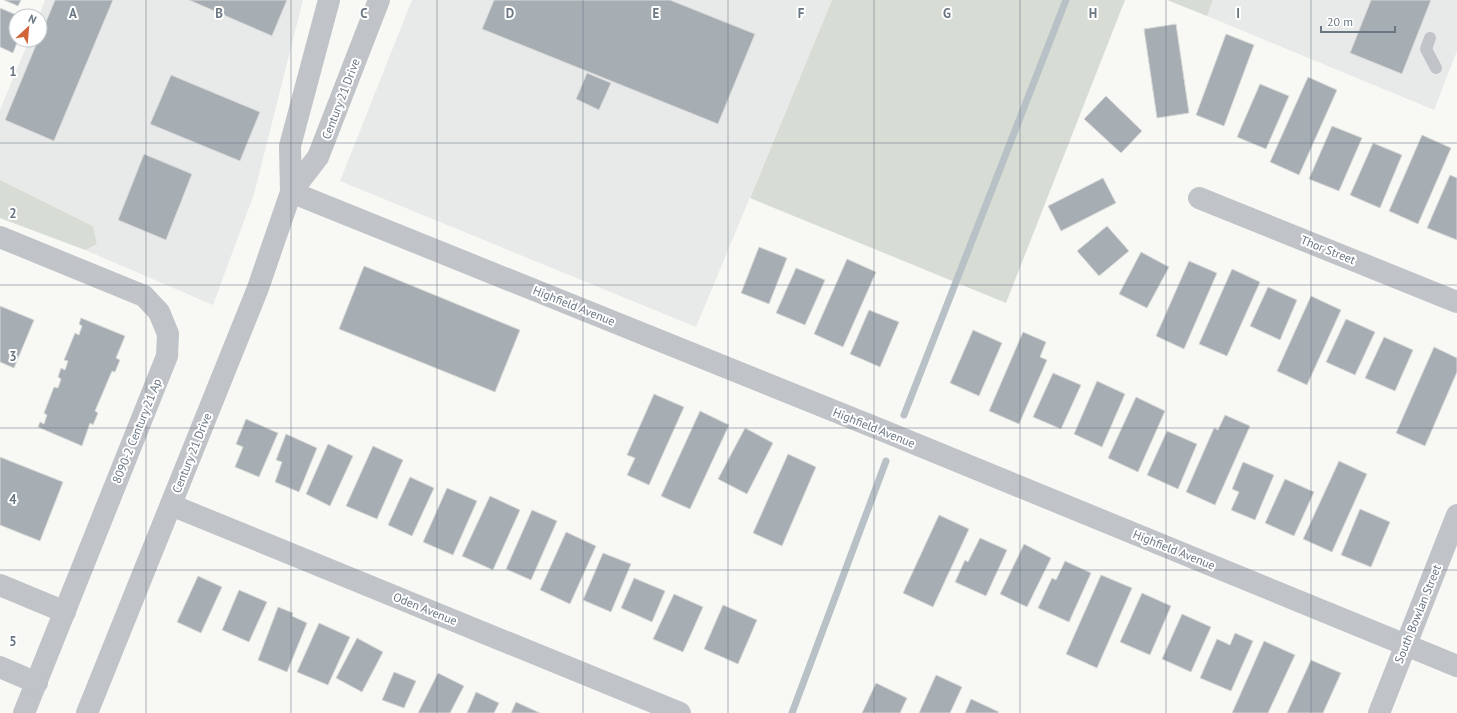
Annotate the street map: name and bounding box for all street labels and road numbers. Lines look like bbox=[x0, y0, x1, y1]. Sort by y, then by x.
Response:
street label: Century 21 Drive bbox=[318, 56, 363, 141]
street label: Thor Street bbox=[1299, 232, 1358, 267]
street label: Highfield Avenue bbox=[531, 282, 617, 329]
street label: 8090-2 Century 21 Ap bbox=[109, 376, 164, 485]
street label: Highfield Avenue bbox=[831, 404, 917, 451]
street label: Century 21 Drive bbox=[169, 410, 214, 495]
street label: Highfield Avenue bbox=[1131, 526, 1217, 573]
street label: South Bowlan Street bbox=[1391, 562, 1444, 665]
street label: Oden Avenue bbox=[391, 589, 459, 628]

